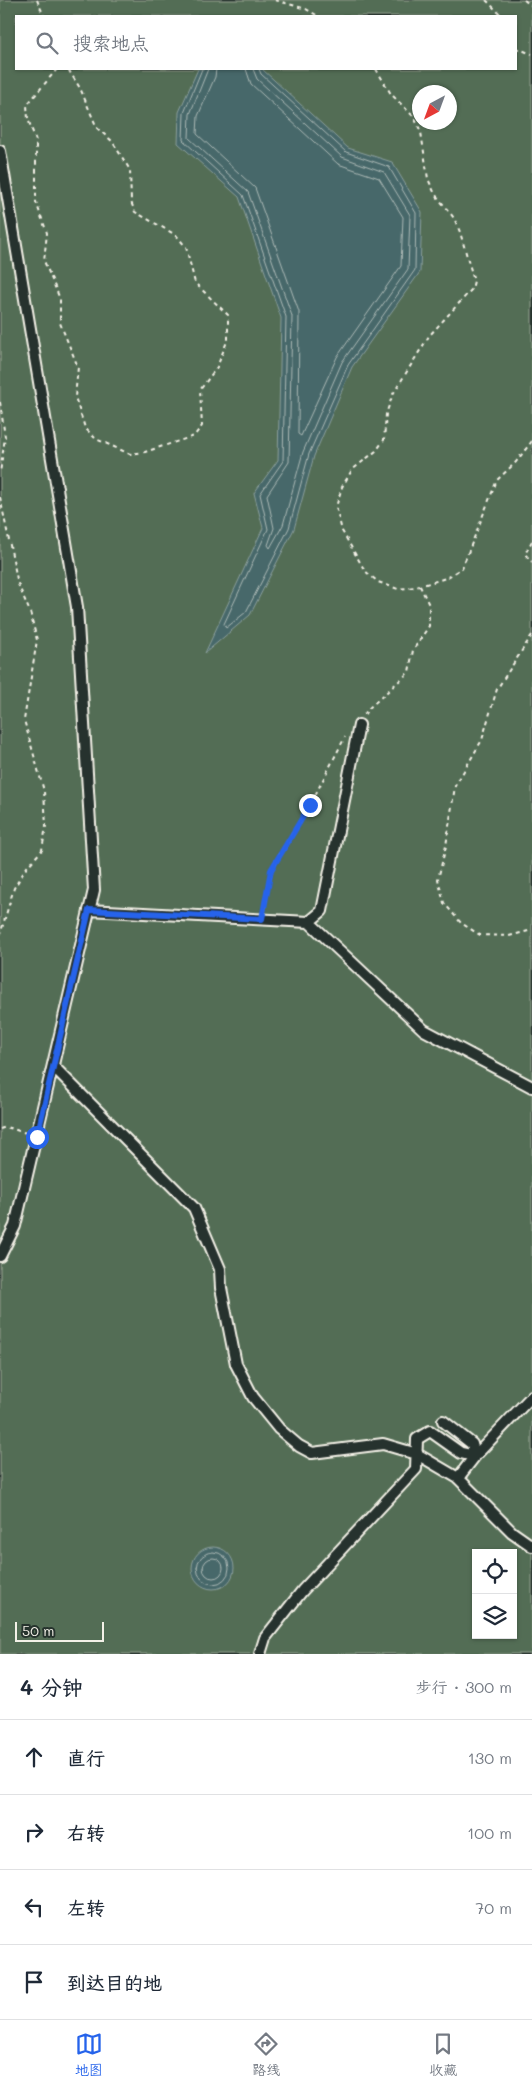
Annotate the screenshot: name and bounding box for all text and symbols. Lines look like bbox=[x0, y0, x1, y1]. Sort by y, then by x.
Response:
search box bbox=[15, 15, 517, 70]
icon: search bbox=[33, 29, 61, 57]
text: 搜索地点 bbox=[73, 30, 149, 55]
north arrow bbox=[412, 85, 457, 130]
route end bbox=[299, 794, 322, 817]
route start bbox=[26, 1126, 49, 1149]
map controls bbox=[472, 1549, 517, 1639]
button: locate bbox=[472, 1549, 517, 1594]
button: layers bbox=[472, 1594, 517, 1639]
scale bar bbox=[15, 1619, 104, 1642]
text: 50 m bbox=[22, 1621, 54, 1640]
text: 4 分钟 bbox=[20, 1673, 83, 1700]
text: 步行 · 300 m bbox=[416, 1676, 512, 1697]
icon: ahead bbox=[20, 1743, 48, 1771]
text: 直行 bbox=[67, 1745, 105, 1770]
text: 130 m bbox=[468, 1747, 512, 1768]
icon: right bbox=[20, 1818, 48, 1846]
text: 右转 bbox=[67, 1820, 105, 1845]
text: 100 m bbox=[467, 1822, 512, 1843]
icon: left bbox=[20, 1893, 48, 1921]
text: 左转 bbox=[67, 1895, 105, 1920]
text: 70 m bbox=[475, 1897, 512, 1918]
icon: arrive bbox=[20, 1968, 48, 1996]
text: 到达目的地 bbox=[67, 1970, 162, 1995]
tab: 地图 bbox=[75, 2030, 103, 2079]
tab: 路线 bbox=[252, 2030, 280, 2079]
tab: 收藏 bbox=[429, 2030, 457, 2079]

